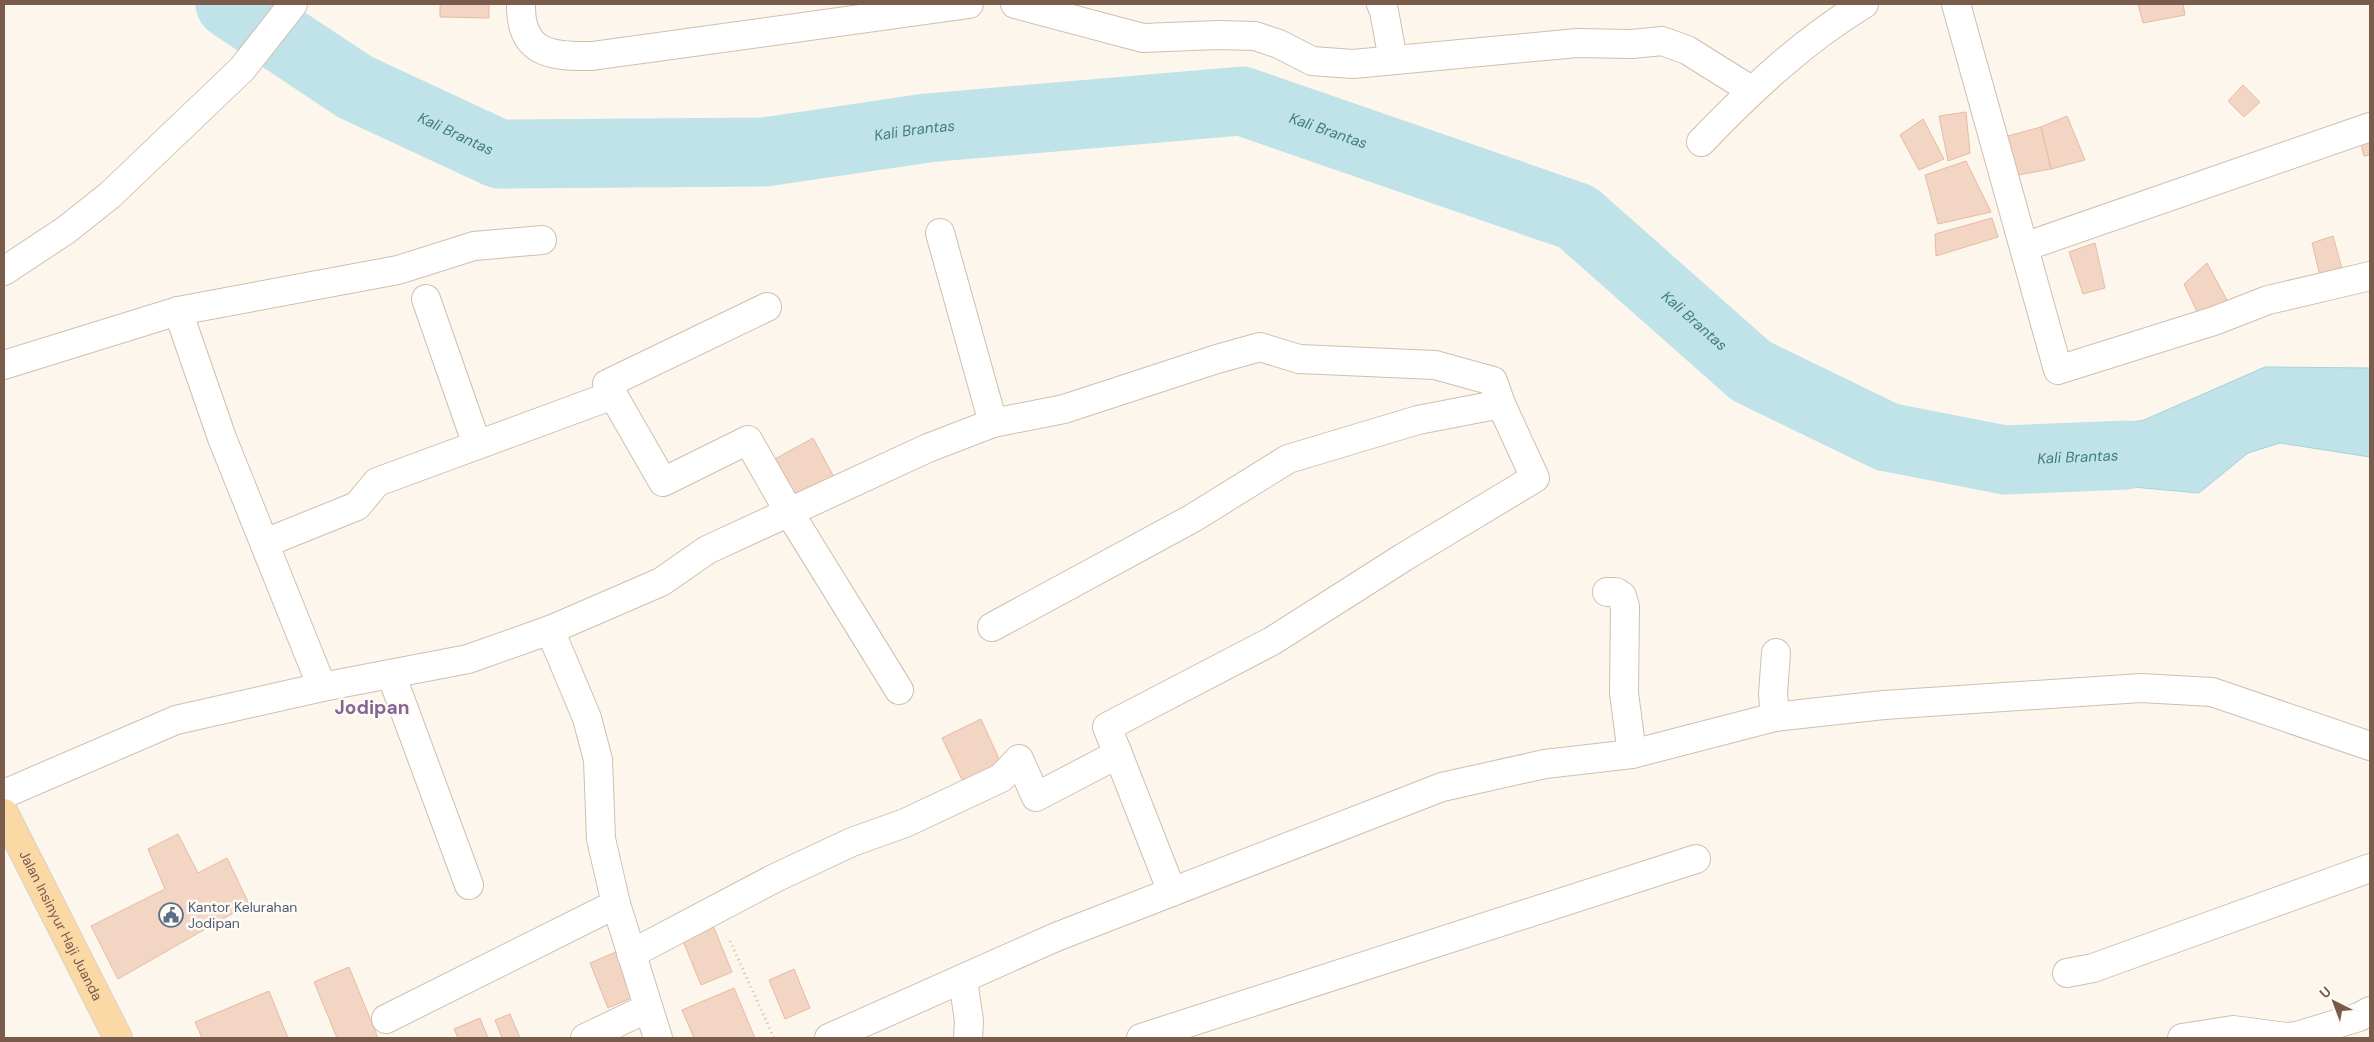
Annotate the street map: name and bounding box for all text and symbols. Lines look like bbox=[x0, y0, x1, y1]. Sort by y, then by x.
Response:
water label: Kali Brantas bbox=[415, 108, 497, 160]
water label: Kali Brantas bbox=[1287, 108, 1370, 154]
water label: Kali Brantas bbox=[873, 116, 956, 146]
water label: Kali Brantas bbox=[1657, 286, 1731, 355]
water label: Kali Brantas bbox=[2037, 445, 2119, 469]
district label: Jodipan bbox=[335, 695, 409, 720]
street label: Jalan Insinyur Haji Juanda bbox=[15, 847, 107, 1004]
place label: Kantor Kelurahan Jodipan bbox=[188, 898, 297, 932]
public building icon: Kantor Kelurahan Jodipan bbox=[158, 902, 184, 928]
north arrow bbox=[2309, 977, 2359, 1027]
text: U bbox=[2316, 982, 2335, 1002]

